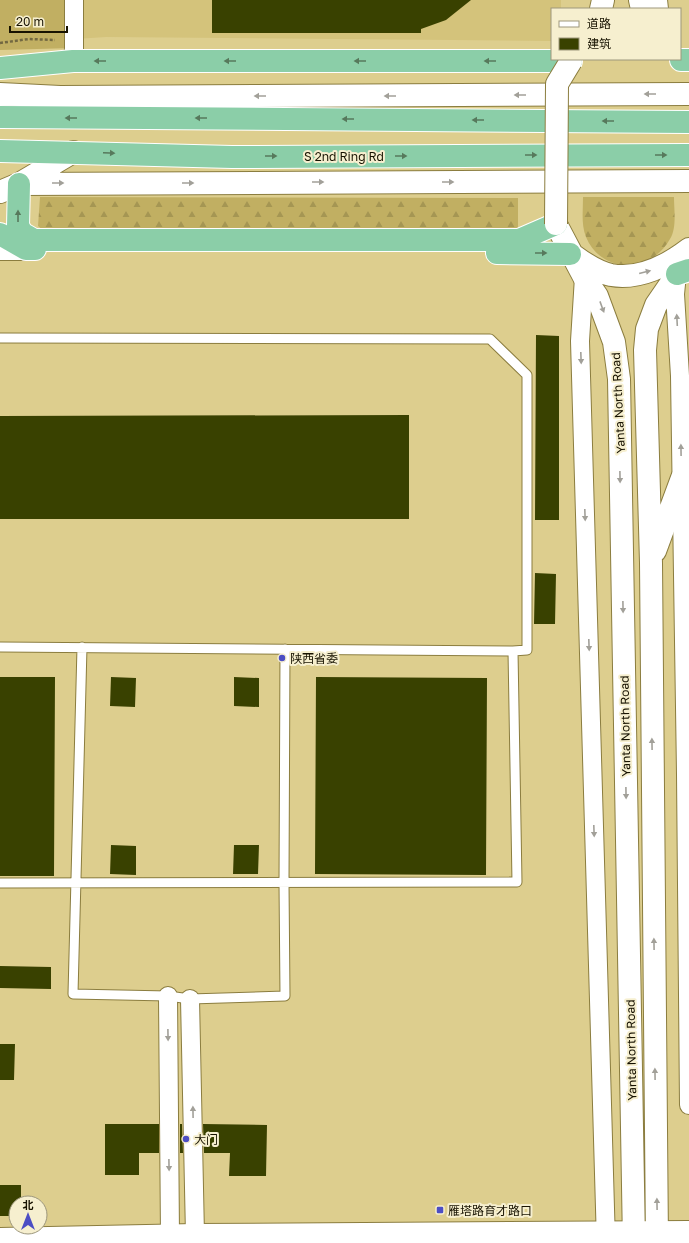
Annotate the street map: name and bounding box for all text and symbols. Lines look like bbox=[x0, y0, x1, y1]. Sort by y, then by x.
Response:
scale bar bbox=[10, 8, 67, 34]
legend bbox=[551, 8, 681, 60]
text: 20 m bbox=[16, 14, 44, 29]
text: 道路 bbox=[587, 16, 611, 31]
text: 建筑 bbox=[587, 36, 611, 51]
one-way arrow bbox=[93, 58, 106, 64]
one-way arrow bbox=[223, 58, 236, 64]
one-way arrow bbox=[353, 58, 366, 64]
one-way arrow bbox=[483, 58, 496, 64]
one-way arrow bbox=[643, 91, 656, 97]
one-way arrow bbox=[513, 92, 526, 98]
one-way arrow bbox=[253, 93, 266, 99]
one-way arrow bbox=[383, 93, 396, 99]
one-way arrow bbox=[64, 115, 77, 121]
one-way arrow bbox=[194, 115, 207, 121]
one-way arrow bbox=[341, 116, 354, 122]
one-way arrow bbox=[471, 117, 484, 123]
one-way arrow bbox=[601, 118, 614, 124]
one-way arrow bbox=[103, 149, 115, 156]
street label: S 2nd Ring Rd bbox=[304, 149, 384, 164]
one-way arrow bbox=[525, 152, 537, 159]
one-way arrow bbox=[655, 152, 668, 158]
one-way arrow bbox=[265, 153, 277, 160]
one-way arrow bbox=[395, 153, 408, 159]
one-way arrow bbox=[312, 179, 325, 185]
one-way arrow bbox=[442, 179, 455, 185]
one-way arrow bbox=[52, 180, 65, 186]
one-way arrow bbox=[182, 180, 195, 186]
one-way arrow bbox=[15, 209, 21, 222]
one-way arrow bbox=[535, 250, 548, 256]
one-way arrow bbox=[639, 268, 651, 274]
one-way arrow bbox=[599, 302, 605, 314]
one-way arrow bbox=[673, 314, 680, 326]
one-way arrow bbox=[577, 352, 584, 364]
street label: Yanta North Road bbox=[608, 352, 628, 454]
one-way arrow bbox=[678, 443, 684, 456]
one-way arrow bbox=[617, 471, 624, 483]
one-way arrow bbox=[582, 509, 588, 522]
one-way arrow bbox=[620, 601, 626, 614]
one-way arrow bbox=[586, 639, 592, 652]
place label: 陕西省委 bbox=[290, 651, 338, 666]
marker: 陕西省委 bbox=[277, 653, 287, 663]
street label: Yanta North Road bbox=[617, 675, 633, 777]
one-way arrow bbox=[649, 737, 655, 750]
one-way arrow bbox=[623, 787, 629, 800]
one-way arrow bbox=[591, 825, 597, 838]
one-way arrow bbox=[651, 937, 657, 950]
street label: Yanta North Road bbox=[623, 999, 639, 1101]
one-way arrow bbox=[165, 1029, 171, 1042]
one-way arrow bbox=[652, 1067, 658, 1080]
one-way arrow bbox=[190, 1105, 196, 1118]
place label: 大门 bbox=[194, 1132, 218, 1147]
marker: 大门 bbox=[181, 1134, 191, 1144]
one-way arrow bbox=[166, 1159, 173, 1171]
north arrow bbox=[8, 1195, 48, 1235]
one-way arrow bbox=[654, 1197, 660, 1210]
text: 北 bbox=[23, 1198, 34, 1211]
place label: 雁塔路育才路口 bbox=[448, 1203, 532, 1218]
marker: 雁塔路育才路口 bbox=[435, 1205, 445, 1215]

